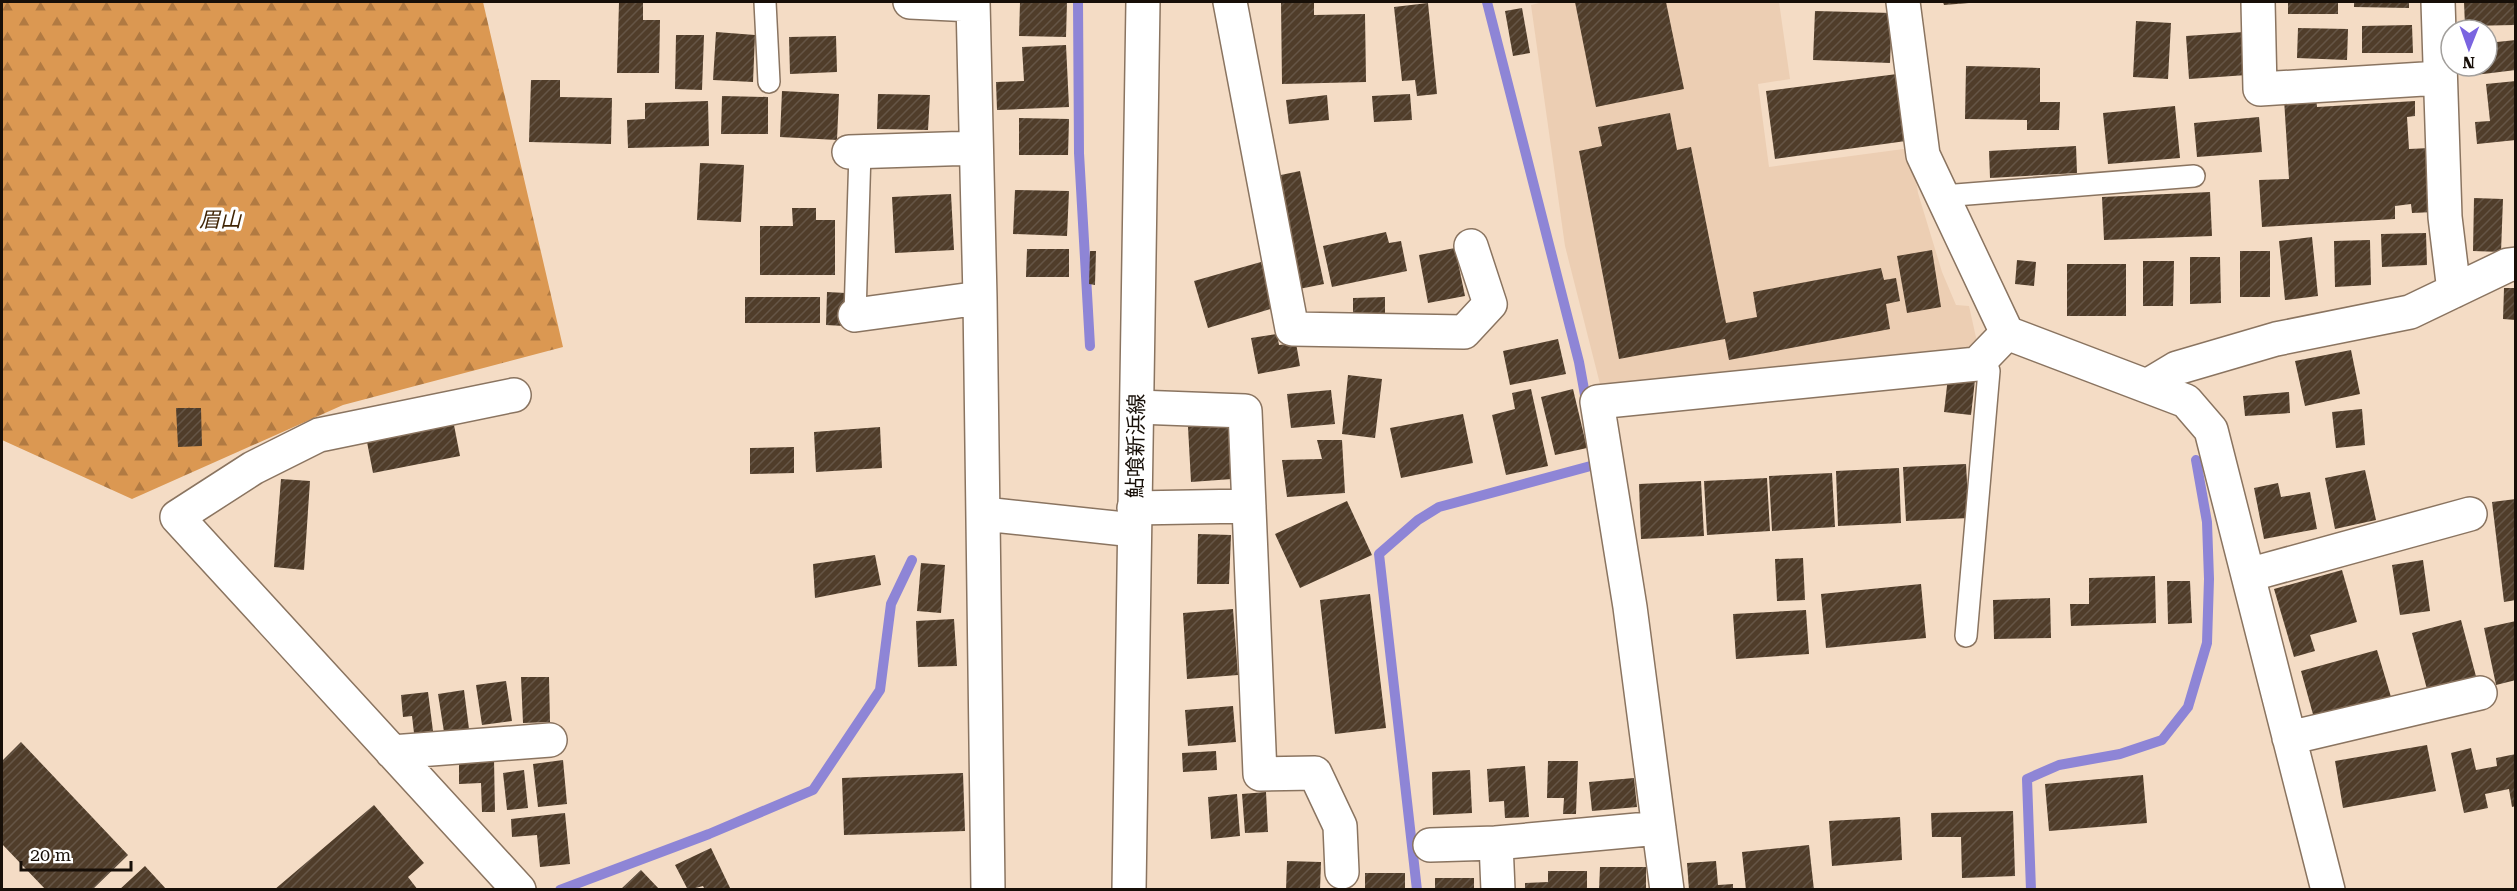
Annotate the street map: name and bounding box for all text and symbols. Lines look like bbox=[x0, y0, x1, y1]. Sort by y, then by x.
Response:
north arrow bbox=[2439, 18, 2499, 78]
text: N bbox=[2462, 53, 2475, 72]
park label: 眉山 bbox=[199, 208, 243, 232]
street label: 鮎喰新浜線 bbox=[1123, 393, 1149, 499]
scale bar bbox=[21, 834, 130, 872]
text: 20 m bbox=[30, 844, 71, 865]

